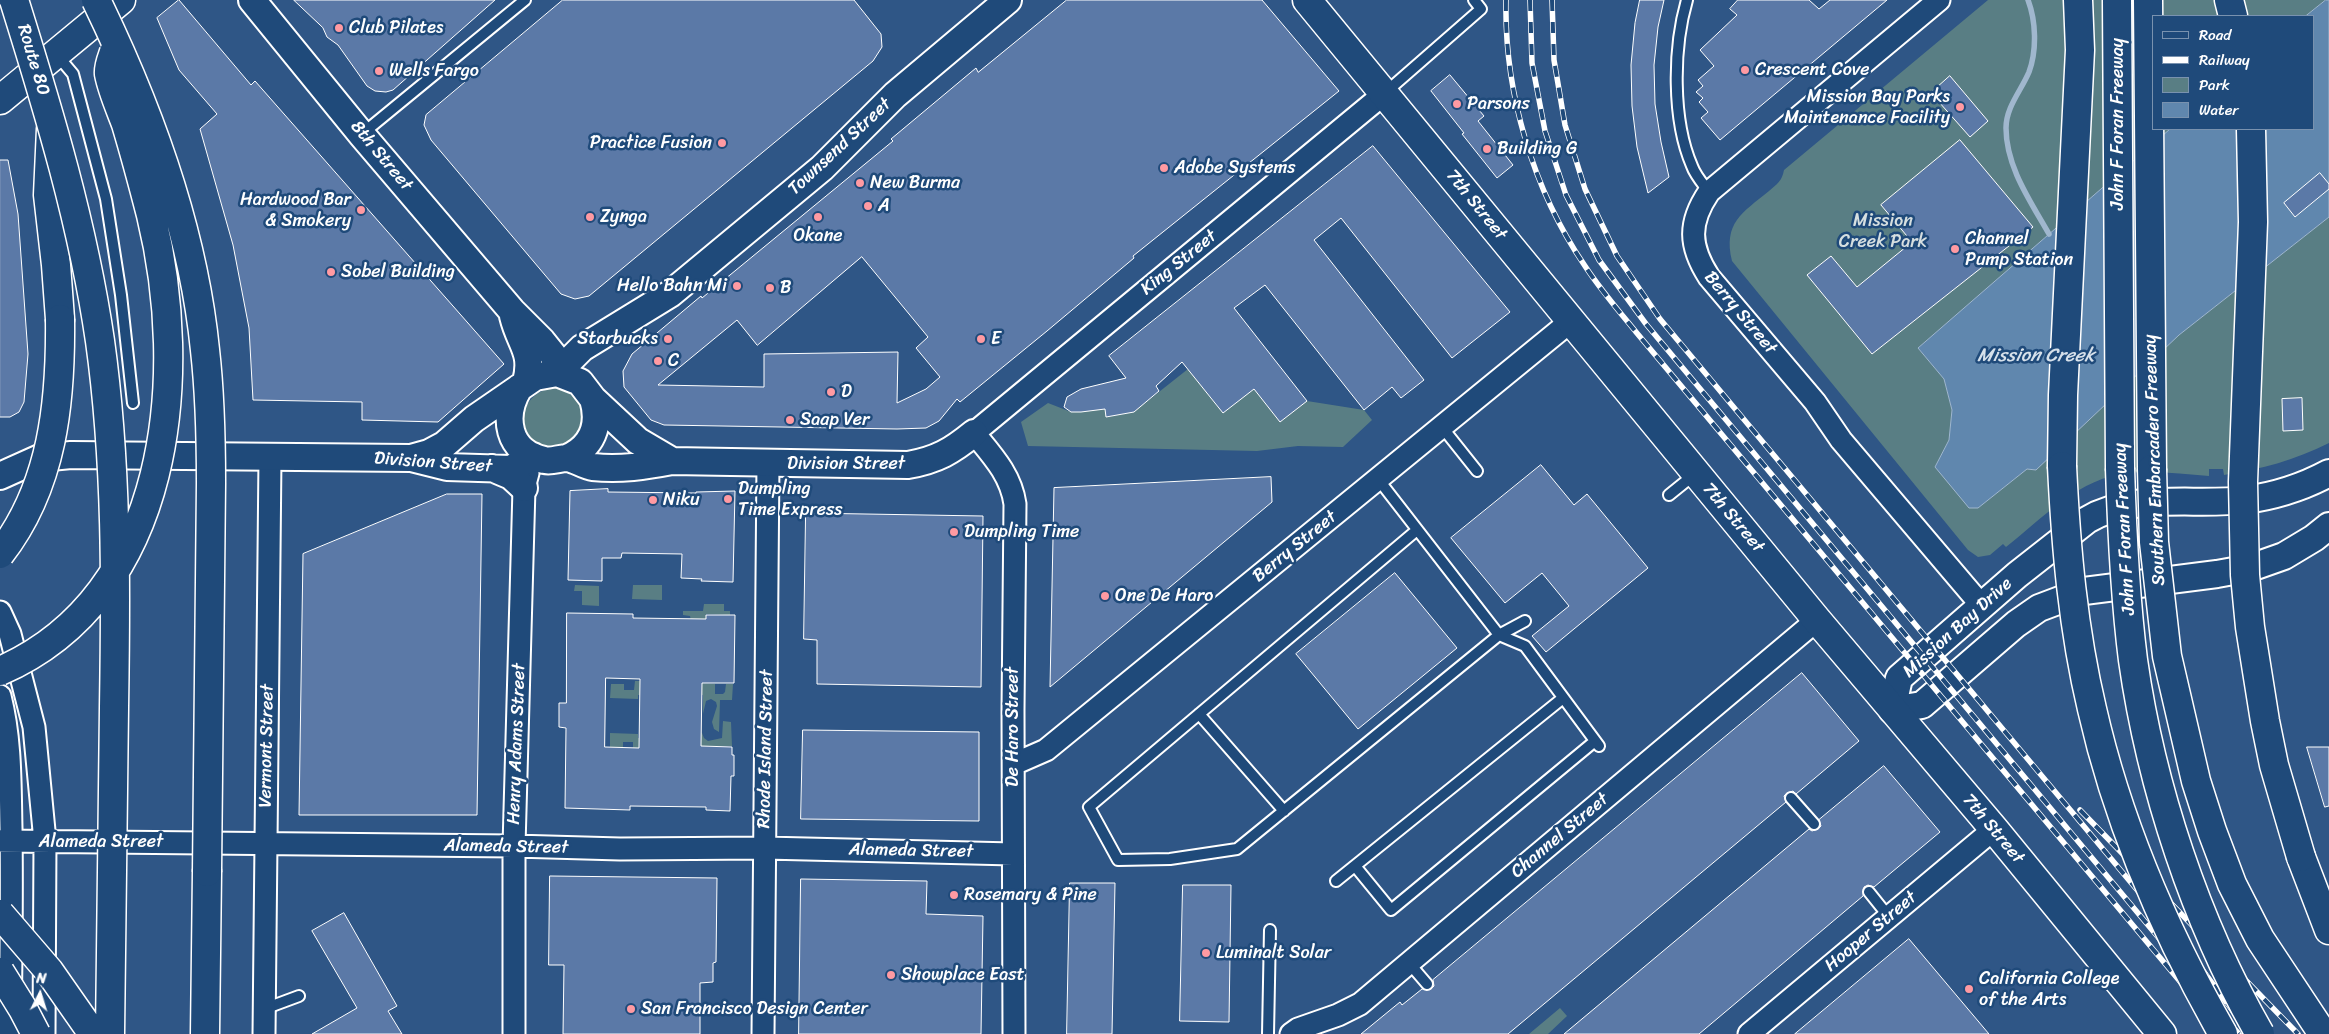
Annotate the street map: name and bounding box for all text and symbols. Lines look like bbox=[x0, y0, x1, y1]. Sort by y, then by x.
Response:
legend bbox=[2152, 15, 2314, 130]
place label: Club Pilates bbox=[349, 17, 443, 39]
street label: Route 80 bbox=[12, 22, 54, 98]
marker: Club Pilates bbox=[333, 22, 345, 34]
text: Road bbox=[2199, 22, 2231, 48]
street label: John F Foran Freeway bbox=[2107, 38, 2129, 210]
text: Railway bbox=[2199, 47, 2250, 73]
place label: Crescent Cove bbox=[1755, 59, 1870, 81]
place label: Wells Fargo bbox=[389, 60, 479, 82]
marker: Crescent Cove bbox=[1739, 64, 1751, 76]
marker: Wells Fargo bbox=[373, 65, 385, 77]
text: Park bbox=[2199, 72, 2230, 98]
place label: Mission Bay Parks Maintenance Facility bbox=[1784, 86, 1950, 128]
place label: Parsons bbox=[1467, 93, 1530, 115]
street label: Townsend Street bbox=[784, 94, 896, 200]
text: Water bbox=[2199, 97, 2239, 123]
marker: Parsons bbox=[1451, 98, 1463, 110]
marker: Mission Bay Parks Maintenance Facility bbox=[1954, 101, 1966, 113]
street label: 8th Street bbox=[345, 116, 417, 196]
place label: Practice Fusion bbox=[590, 132, 712, 154]
marker: Practice Fusion bbox=[716, 137, 728, 149]
place label: Building G bbox=[1497, 138, 1577, 160]
marker: Building G bbox=[1481, 143, 1493, 155]
place label: Adobe Systems bbox=[1174, 157, 1296, 179]
marker: Adobe Systems bbox=[1158, 162, 1170, 174]
street label: 7th Street bbox=[1441, 165, 1511, 245]
place label: New Burma bbox=[870, 172, 960, 194]
marker: New Burma bbox=[854, 177, 866, 189]
place label: Hardwood Bar & Smokery bbox=[240, 189, 351, 232]
place label: A bbox=[878, 195, 890, 217]
marker: A bbox=[862, 200, 874, 212]
marker: Hardwood Bar & Smokery bbox=[355, 204, 367, 216]
place label: Zynga bbox=[600, 206, 647, 228]
park label: Mission Creek Park bbox=[1839, 210, 1927, 252]
marker: Zynga bbox=[584, 211, 596, 223]
marker: Okane bbox=[812, 211, 824, 223]
place label: Okane bbox=[793, 225, 843, 247]
street label: King Street bbox=[1137, 226, 1221, 300]
place label: Channel Pump Station bbox=[1965, 228, 2073, 270]
marker: Channel Pump Station bbox=[1949, 243, 1961, 255]
place label: Sobel Building bbox=[341, 261, 455, 283]
marker: Sobel Building bbox=[325, 266, 337, 278]
street label: Berry Street bbox=[1699, 267, 1781, 359]
place label: Hello Bahn Mi bbox=[617, 275, 727, 297]
place label: B bbox=[780, 277, 791, 299]
marker: Hello Bahn Mi bbox=[731, 280, 743, 292]
marker: B bbox=[764, 282, 776, 294]
place label: Starbucks bbox=[577, 328, 658, 350]
place label: E bbox=[991, 328, 1001, 350]
marker: Starbucks bbox=[662, 333, 674, 345]
marker: E bbox=[975, 333, 987, 345]
street label: Southern Embarcadero Freeway bbox=[2140, 334, 2170, 586]
water label: Mission Creek bbox=[1977, 345, 2095, 367]
place label: C bbox=[668, 350, 679, 372]
marker: C bbox=[652, 355, 664, 367]
place label: D bbox=[841, 381, 852, 403]
marker: D bbox=[825, 386, 837, 398]
place label: Saap Ver bbox=[800, 409, 869, 431]
marker: Saap Ver bbox=[784, 414, 796, 426]
street label: John F Foran Freeway bbox=[2110, 443, 2140, 615]
street label: Division Street bbox=[373, 448, 493, 478]
street label: Division Street bbox=[787, 453, 905, 475]
place label: Dumpling Time Express bbox=[738, 478, 843, 520]
street label: 7th Street bbox=[1698, 479, 1768, 557]
place label: Niku bbox=[663, 489, 700, 511]
marker: Dumpling Time Express bbox=[722, 493, 734, 505]
marker: Niku bbox=[647, 494, 659, 506]
street label: Berry Street bbox=[1249, 507, 1341, 587]
place label: Dumpling Time bbox=[964, 521, 1079, 543]
marker: Dumpling Time bbox=[948, 526, 960, 538]
street label: Mission Bay Drive bbox=[1899, 573, 2017, 683]
place label: One De Haro bbox=[1115, 585, 1213, 607]
marker: One De Haro bbox=[1099, 590, 1111, 602]
street label: Henry Adams Street bbox=[503, 663, 531, 825]
street label: De Haro Street bbox=[1002, 667, 1024, 787]
street label: Rhode Island Street bbox=[754, 669, 778, 829]
street label: Vermont Street bbox=[255, 684, 279, 808]
street label: Channel Street bbox=[1507, 789, 1613, 883]
street label: 7th Street bbox=[1958, 790, 2028, 868]
street label: Alameda Street bbox=[39, 831, 163, 853]
street label: Alameda Street bbox=[444, 835, 568, 859]
street label: Alameda Street bbox=[849, 839, 973, 863]
place label: Rosemary & Pine bbox=[964, 884, 1097, 906]
street label: Hooper Street bbox=[1821, 887, 1921, 977]
marker: Rosemary & Pine bbox=[948, 889, 960, 901]
place label: Luminalt Solar bbox=[1216, 942, 1331, 964]
marker: Luminalt Solar bbox=[1200, 947, 1212, 959]
place label: Showplace East bbox=[901, 964, 1024, 986]
text: N bbox=[35, 966, 47, 991]
place label: California College of the Arts bbox=[1979, 968, 2120, 1011]
north arrow bbox=[15, 969, 65, 1019]
marker: Showplace East bbox=[885, 969, 897, 981]
marker: California College of the Arts bbox=[1963, 983, 1975, 995]
place label: San Francisco Design Center bbox=[641, 998, 868, 1020]
marker: San Francisco Design Center bbox=[625, 1003, 637, 1015]

